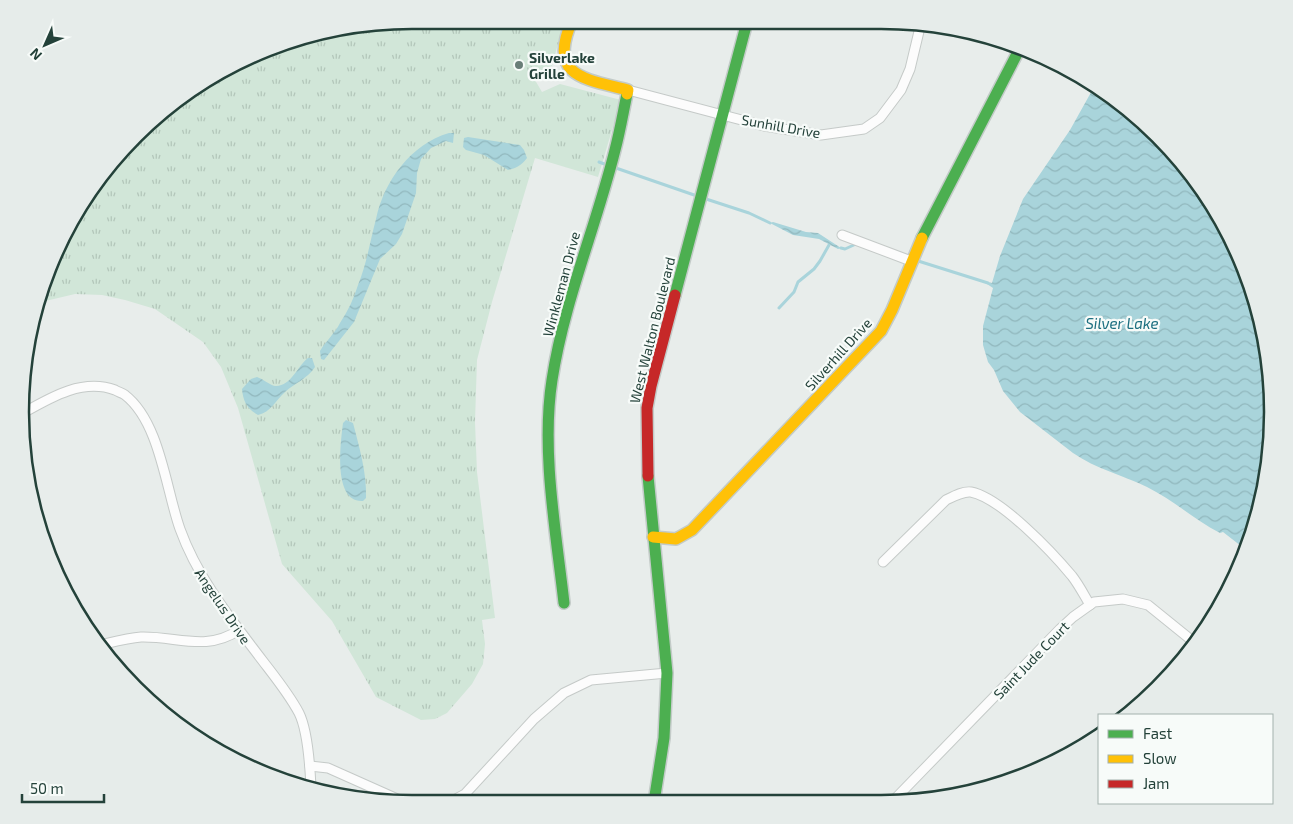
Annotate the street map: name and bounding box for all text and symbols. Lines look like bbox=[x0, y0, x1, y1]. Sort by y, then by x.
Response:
north arrow bbox=[20, 20, 70, 70]
text: N bbox=[26, 45, 45, 64]
place label: Silverlake Grille bbox=[529, 49, 595, 82]
marker: Silverlake Grille bbox=[513, 59, 525, 71]
street label: Sunhill Drive bbox=[740, 111, 822, 141]
street label: Winkleman Drive bbox=[539, 230, 583, 338]
street label: West Walton Boulevard bbox=[626, 255, 678, 405]
street label: Silverhill Drive bbox=[801, 314, 875, 394]
water label: Silver Lake bbox=[1085, 314, 1159, 332]
street label: Angelus Drive bbox=[191, 565, 255, 647]
street label: Saint Jude Court bbox=[990, 618, 1072, 702]
legend bbox=[1098, 714, 1273, 804]
text: Fast bbox=[1143, 724, 1173, 742]
text: Slow bbox=[1143, 749, 1177, 767]
scale bar bbox=[22, 772, 105, 804]
text: Jam bbox=[1143, 774, 1169, 792]
text: 50 m bbox=[30, 779, 64, 797]

